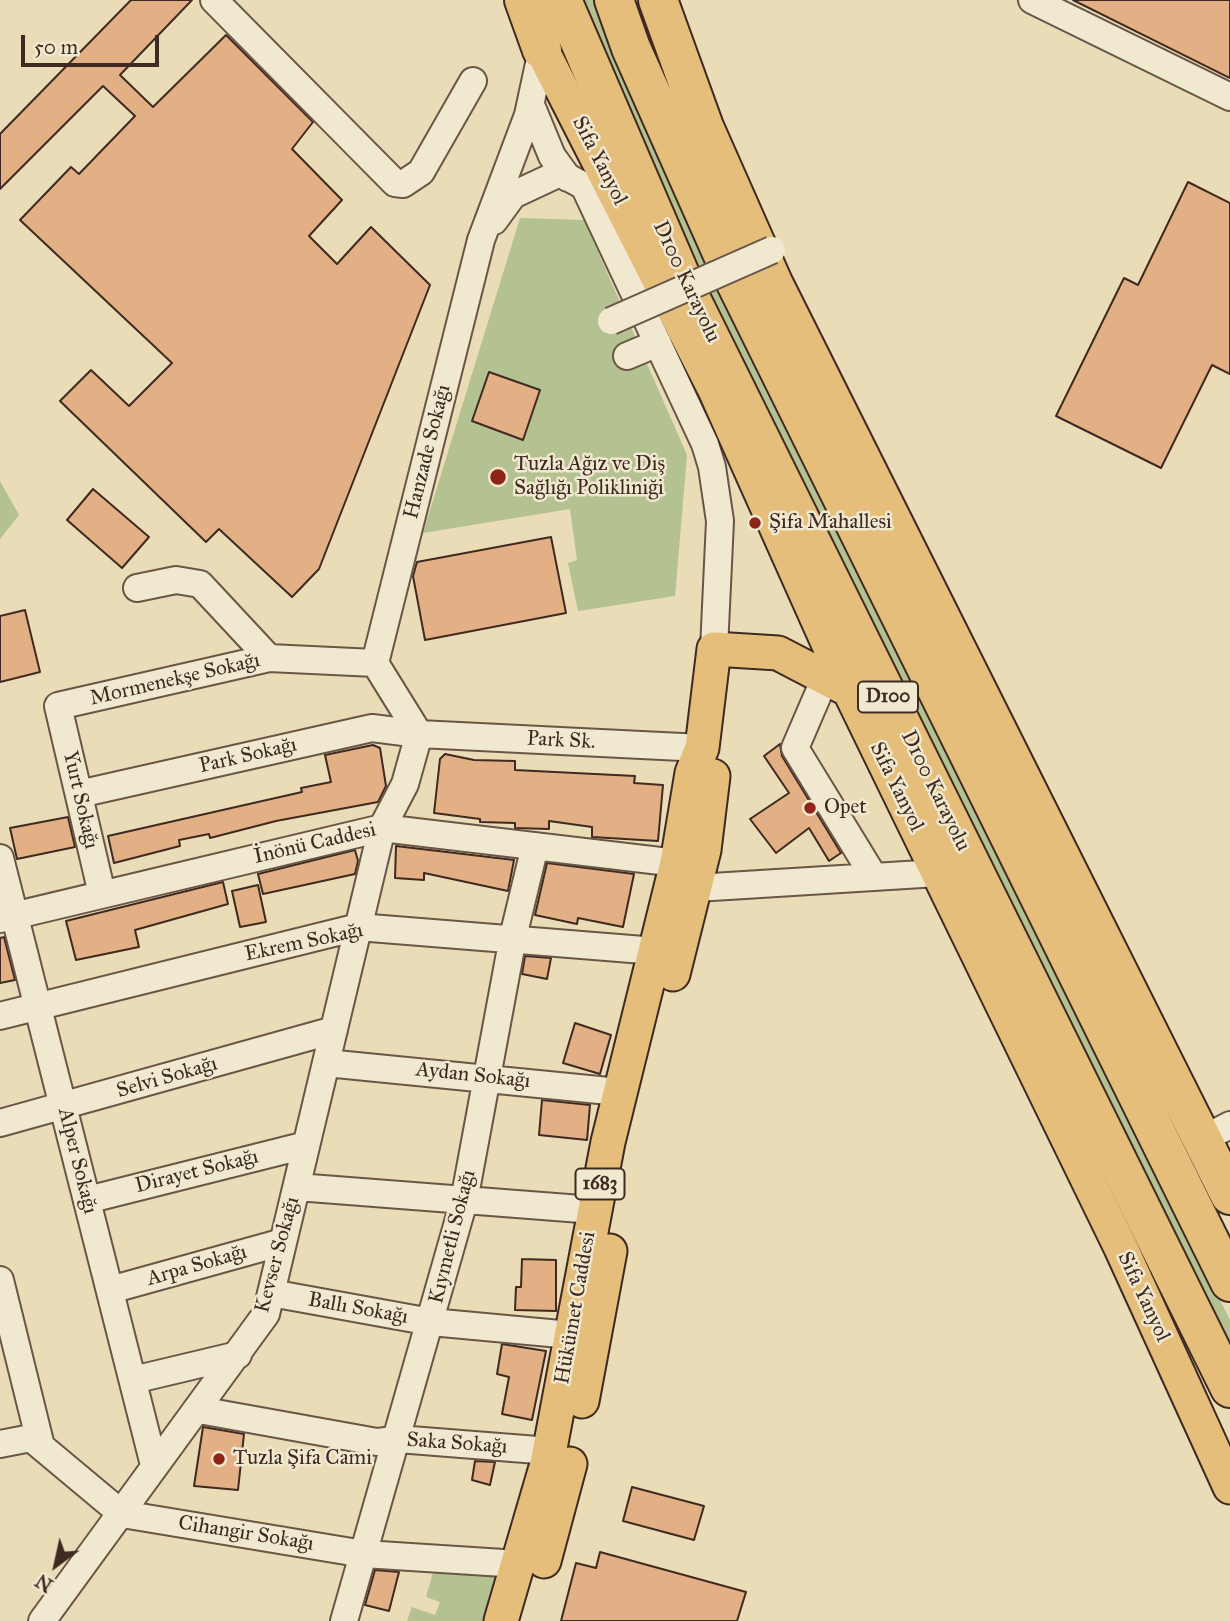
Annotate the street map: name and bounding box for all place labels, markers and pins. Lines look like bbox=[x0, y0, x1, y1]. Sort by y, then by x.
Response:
place label: Tuzla Ağız ve Diş Sağlığı Polikliniği bbox=[514, 452, 665, 502]
marker: Tuzla Ağız ve Diş Sağlığı Polikliniği bbox=[488, 467, 508, 487]
place label: Şifa Mahallesi bbox=[769, 510, 892, 536]
marker: Şifa Mahallesi bbox=[747, 515, 763, 531]
place label: Opet bbox=[824, 795, 867, 821]
marker: Opet bbox=[802, 800, 818, 816]
place label: Tuzla Şifa Cami bbox=[233, 1446, 372, 1472]
marker: Tuzla Şifa Cami bbox=[211, 1451, 227, 1467]

